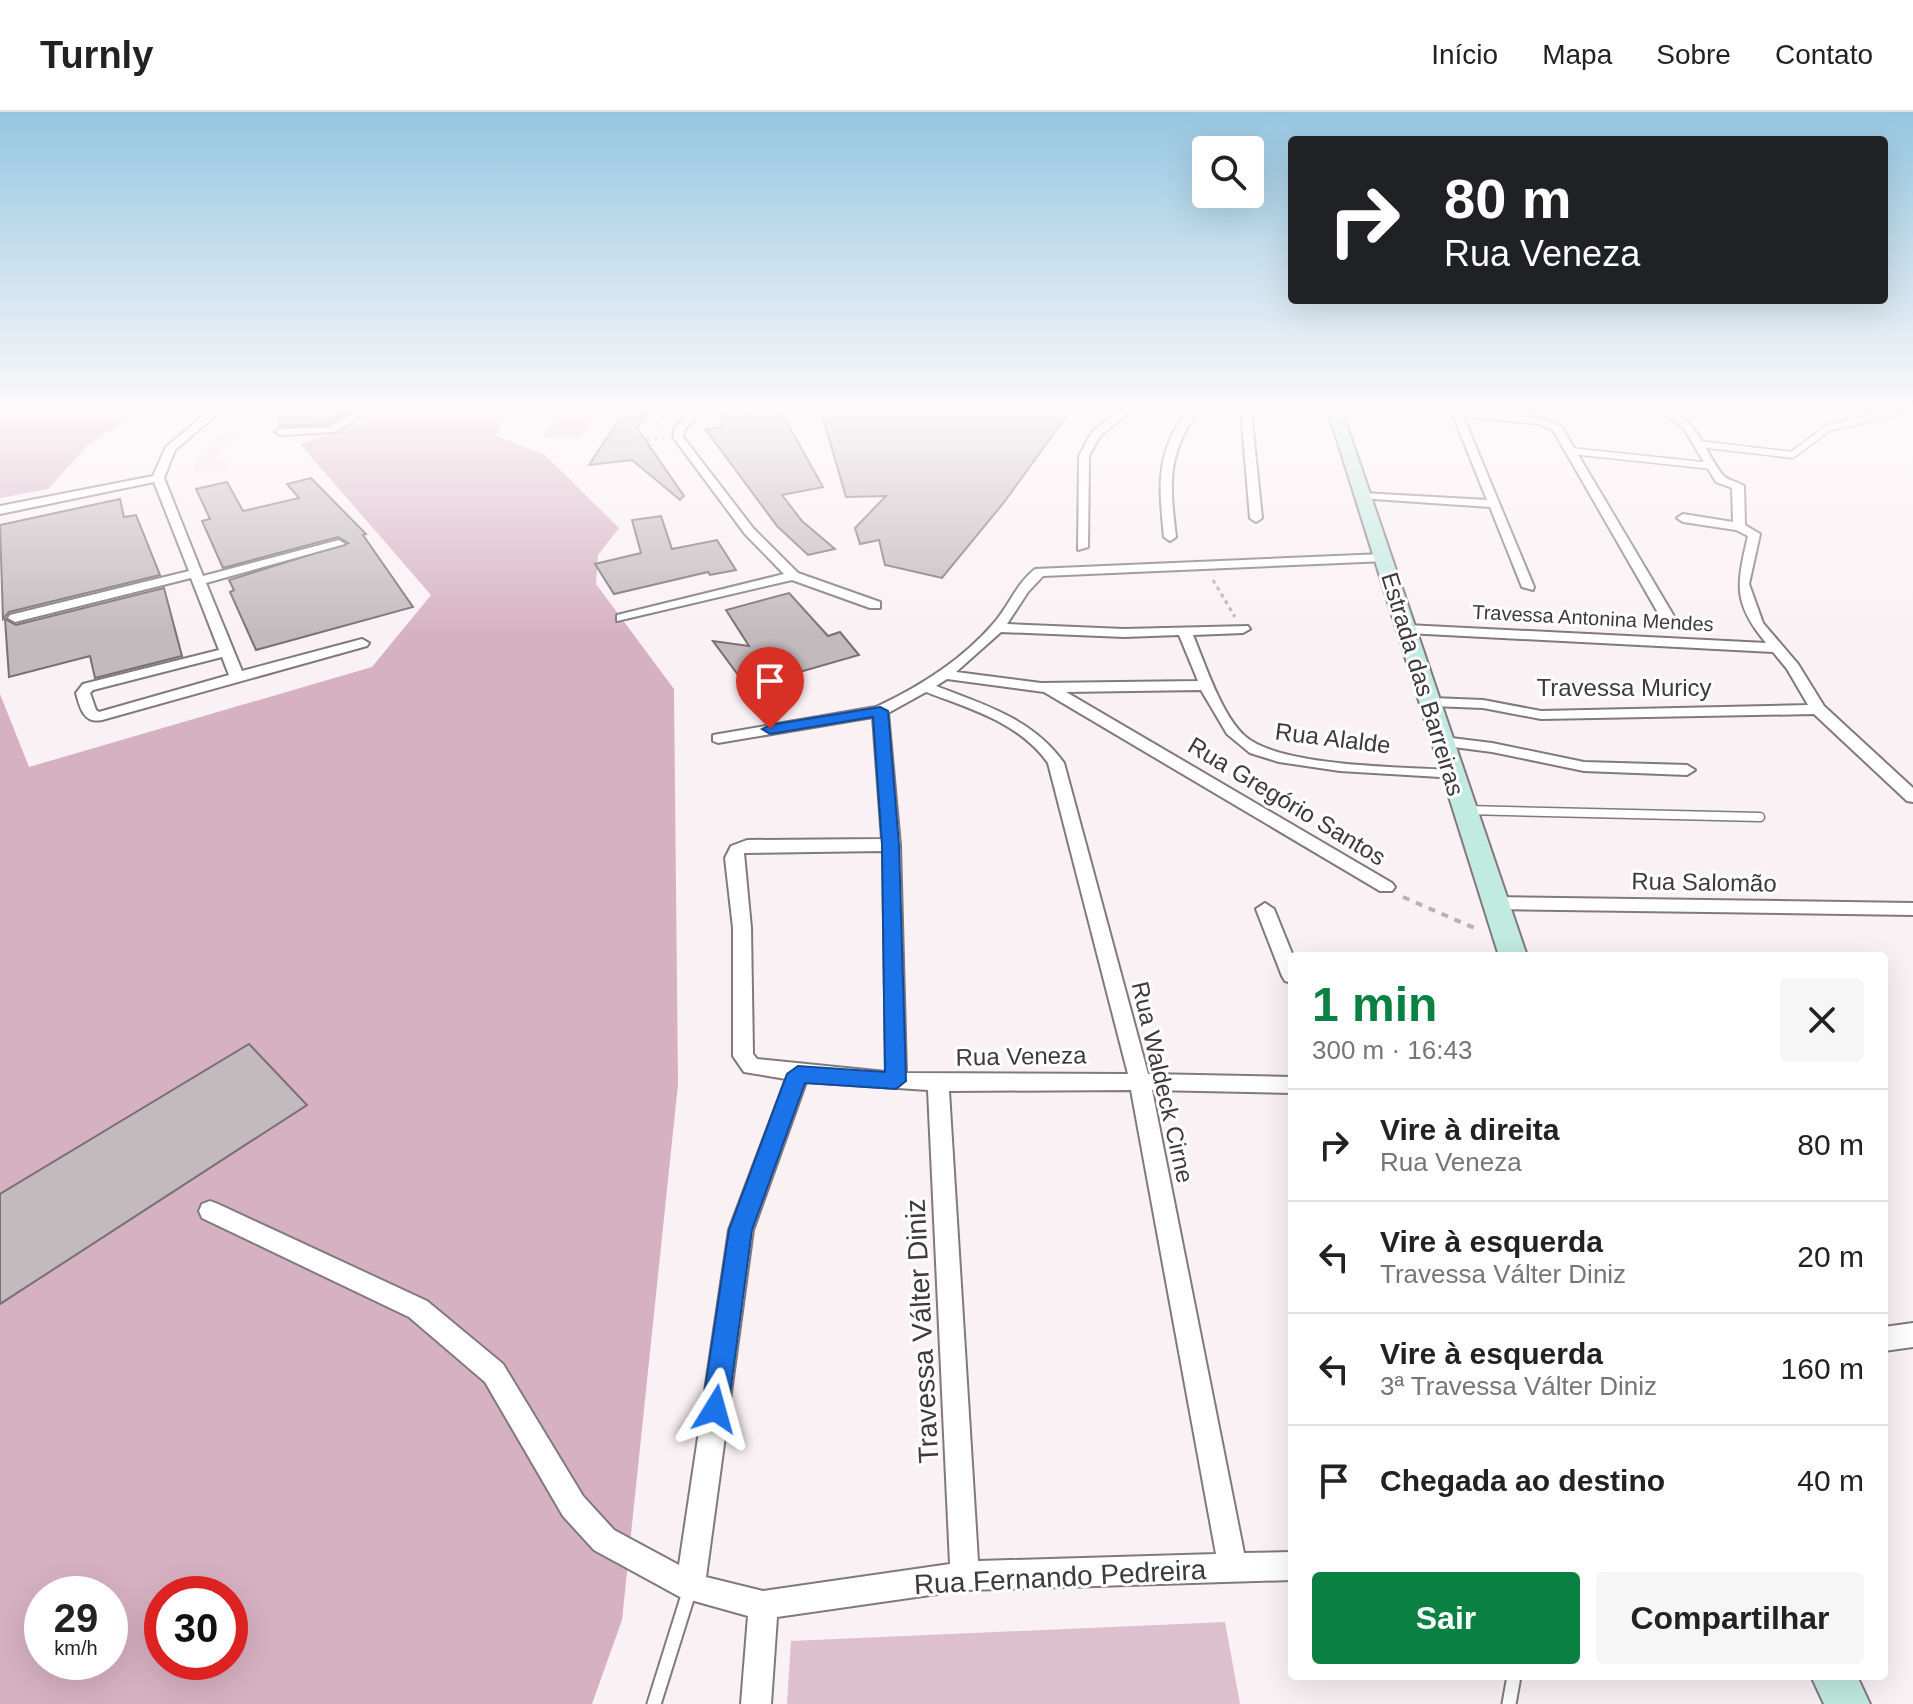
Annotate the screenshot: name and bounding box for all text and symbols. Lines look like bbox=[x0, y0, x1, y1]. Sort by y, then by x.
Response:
text: Turnly bbox=[40, 34, 153, 76]
text: Início bbox=[1431, 39, 1498, 70]
text: Mapa bbox=[1542, 39, 1612, 70]
text: Sobre bbox=[1656, 39, 1731, 70]
text: Contato bbox=[1775, 39, 1873, 70]
map controls bbox=[1192, 136, 1264, 208]
button: search bbox=[1192, 136, 1264, 208]
text: 80 m bbox=[1444, 167, 1572, 230]
icon: right bbox=[1312, 168, 1416, 272]
text: Rua Veneza bbox=[1444, 233, 1640, 274]
street label: Estrada das Barreiras bbox=[1376, 569, 1470, 799]
street label: Travessa Antonina Mendes bbox=[1472, 601, 1714, 635]
pin bbox=[736, 647, 804, 729]
icon: arrive bbox=[748, 659, 792, 703]
street label: Travessa Muricy bbox=[1536, 674, 1712, 701]
street label: Rua Alalde bbox=[1274, 718, 1392, 758]
street label: Rua Gregório Santos bbox=[1183, 731, 1391, 871]
street label: Rua Salomão bbox=[1631, 867, 1777, 897]
text: 1 min bbox=[1312, 978, 1437, 1031]
button: close bbox=[1780, 978, 1864, 1062]
street label: Rua Waldeck Cirne bbox=[1127, 979, 1199, 1185]
text: 300 m · 16:43 bbox=[1312, 1035, 1472, 1065]
street label: Rua Veneza bbox=[955, 1041, 1087, 1071]
text: Vire à direita bbox=[1380, 1113, 1560, 1146]
icon: right bbox=[1312, 1123, 1356, 1167]
text: 80 m bbox=[1797, 1128, 1864, 1161]
text: Rua Veneza bbox=[1380, 1147, 1522, 1177]
street label: Travessa Válter Diniz bbox=[900, 1198, 944, 1464]
text: Vire à esquerda bbox=[1380, 1225, 1603, 1258]
icon: left bbox=[1312, 1235, 1356, 1279]
text: 20 m bbox=[1797, 1240, 1864, 1273]
text: Travessa Válter Diniz bbox=[1380, 1259, 1626, 1289]
text: Vire à esquerda bbox=[1380, 1337, 1603, 1370]
icon: left bbox=[1312, 1347, 1356, 1391]
text: 160 m bbox=[1781, 1352, 1864, 1385]
position arrow bbox=[673, 1367, 757, 1451]
text: 3ª Travessa Válter Diniz bbox=[1380, 1371, 1657, 1401]
icon: arrive bbox=[1312, 1459, 1356, 1503]
text: Chegada ao destino bbox=[1380, 1464, 1665, 1497]
text: 40 m bbox=[1797, 1464, 1864, 1497]
street label: Rua Fernando Pedreira bbox=[913, 1554, 1207, 1600]
button: Sair bbox=[1312, 1572, 1580, 1664]
button: Compartilhar bbox=[1596, 1572, 1864, 1664]
speed limit sign: 30 bbox=[144, 1576, 248, 1680]
text: 29 bbox=[54, 1596, 98, 1640]
text: km/h bbox=[54, 1637, 98, 1659]

